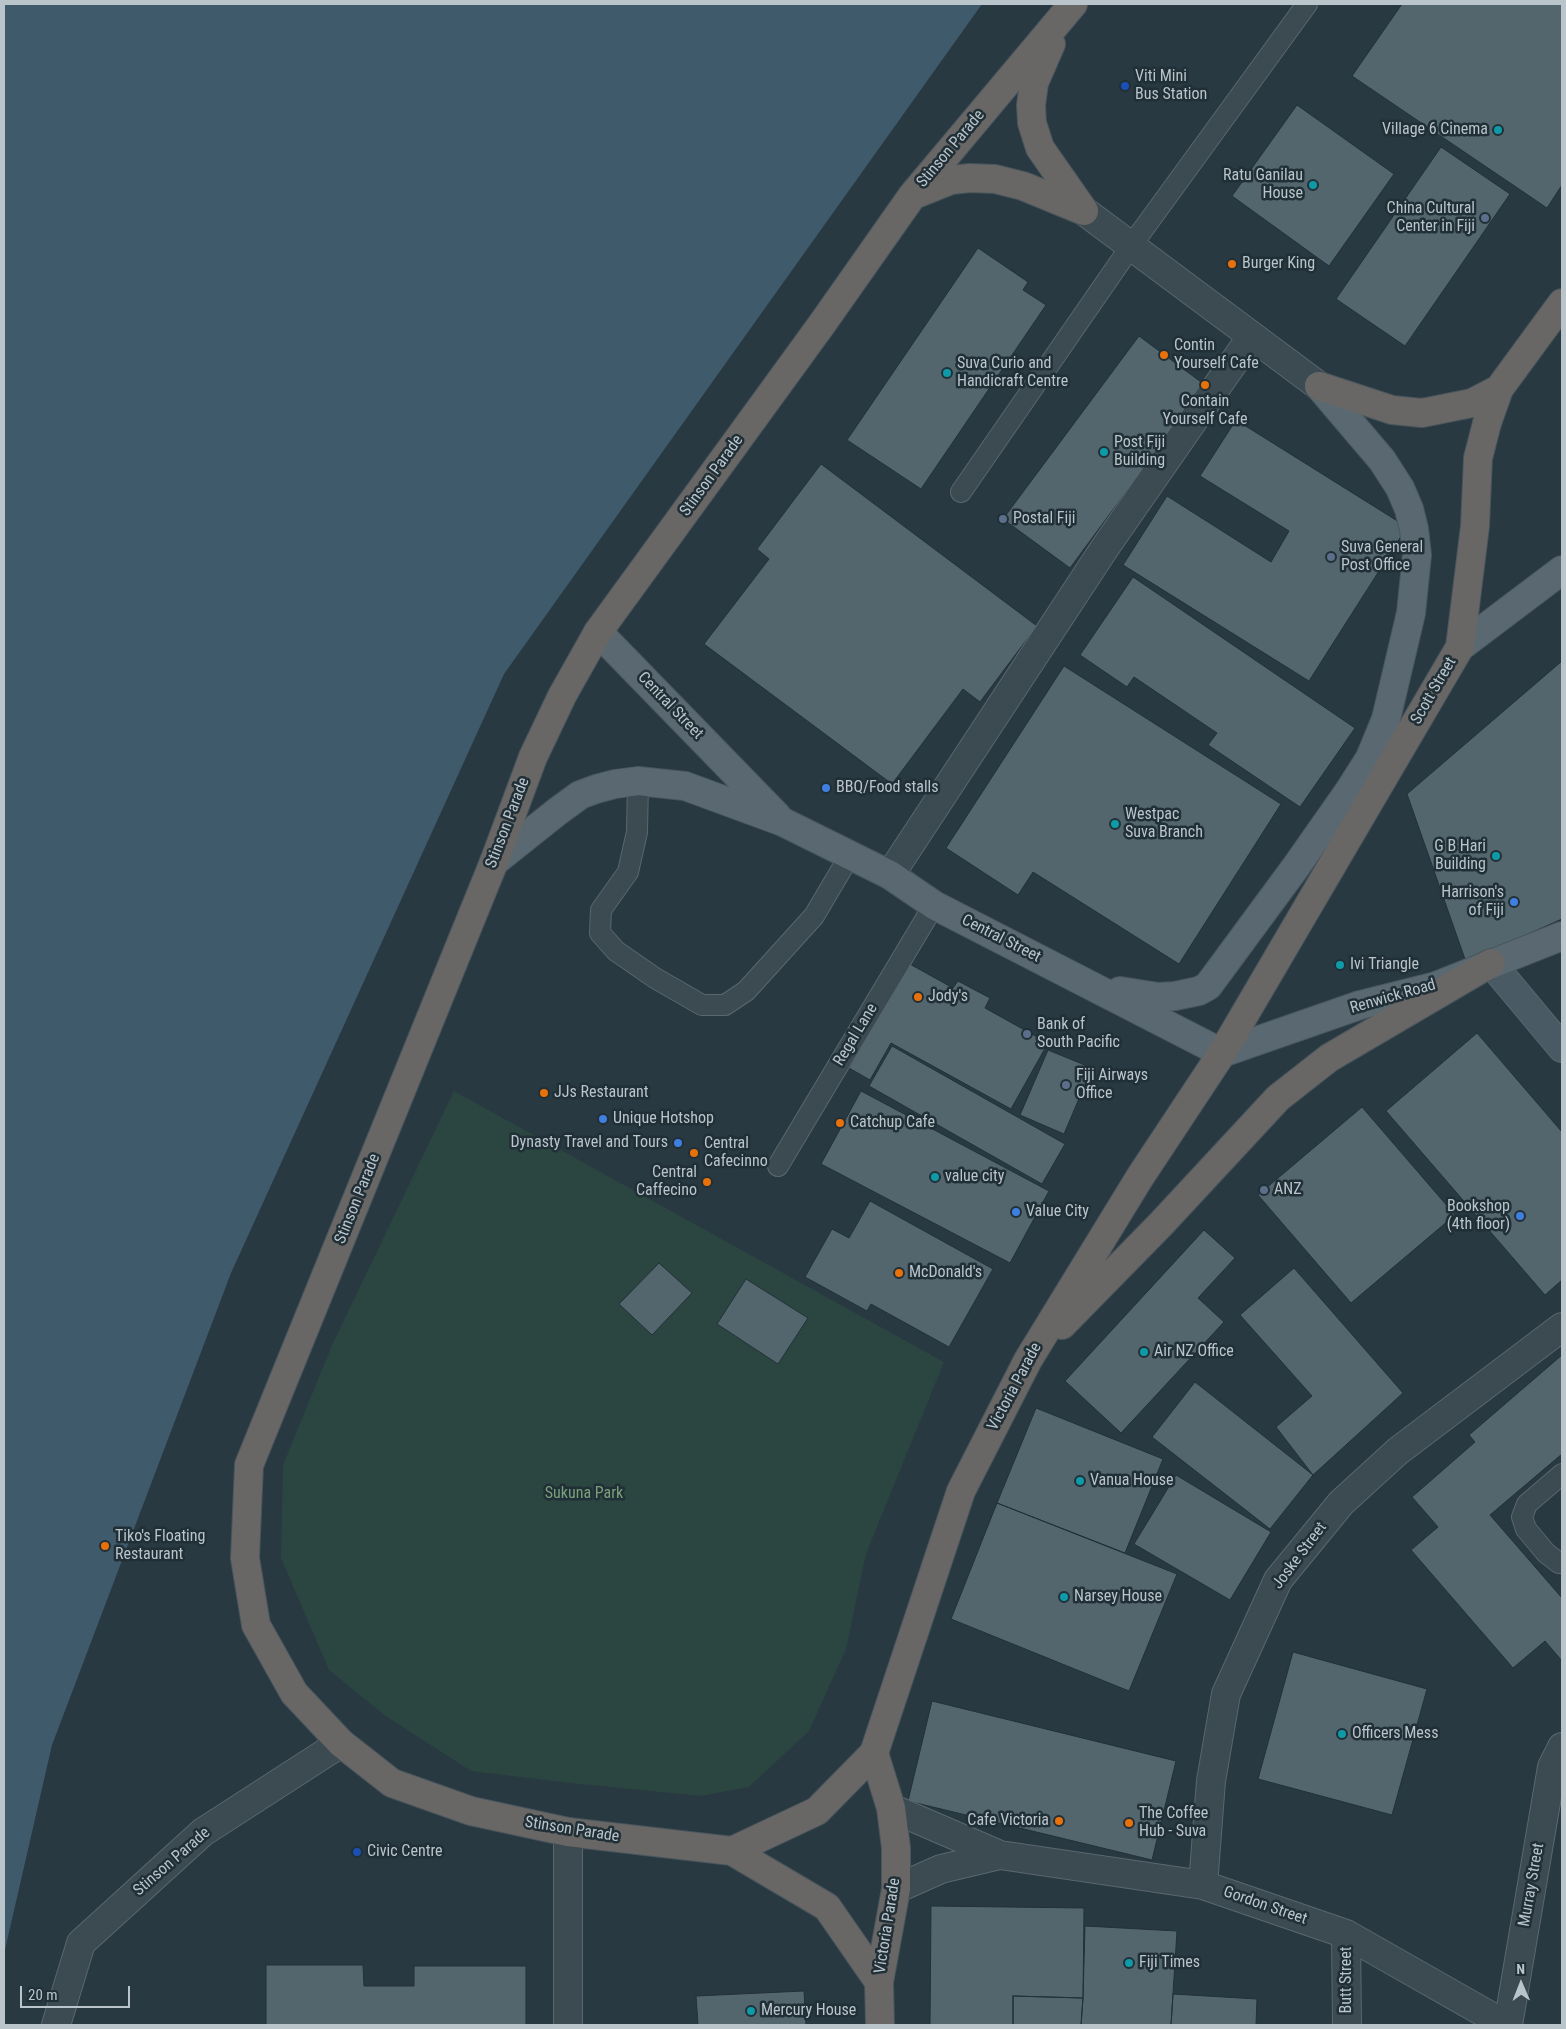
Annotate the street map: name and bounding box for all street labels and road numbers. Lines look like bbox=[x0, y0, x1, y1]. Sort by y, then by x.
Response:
street label: Stinson Parade bbox=[913, 106, 989, 192]
street label: Stinson Parade bbox=[676, 432, 748, 520]
street label: Scott Street bbox=[1407, 654, 1461, 728]
street label: Central Street bbox=[633, 668, 707, 744]
street label: Stinson Parade bbox=[482, 775, 534, 871]
street label: Central Street bbox=[958, 911, 1044, 967]
street label: Renwick Road bbox=[1348, 976, 1438, 1018]
street label: Regal Lane bbox=[830, 1000, 882, 1070]
street label: Stinson Parade bbox=[331, 1151, 385, 1247]
street label: Victoria Parade bbox=[984, 1340, 1046, 1434]
street label: Joske Street bbox=[1269, 1519, 1331, 1593]
street label: Stinson Parade bbox=[523, 1813, 621, 1847]
street label: Stinson Parade bbox=[130, 1823, 214, 1901]
street label: Murray Street bbox=[1515, 1842, 1549, 1928]
street label: Victoria Parade bbox=[871, 1877, 905, 1975]
street label: Gordon Street bbox=[1221, 1883, 1309, 1929]
street label: Butt Street bbox=[1337, 1946, 1357, 2014]

